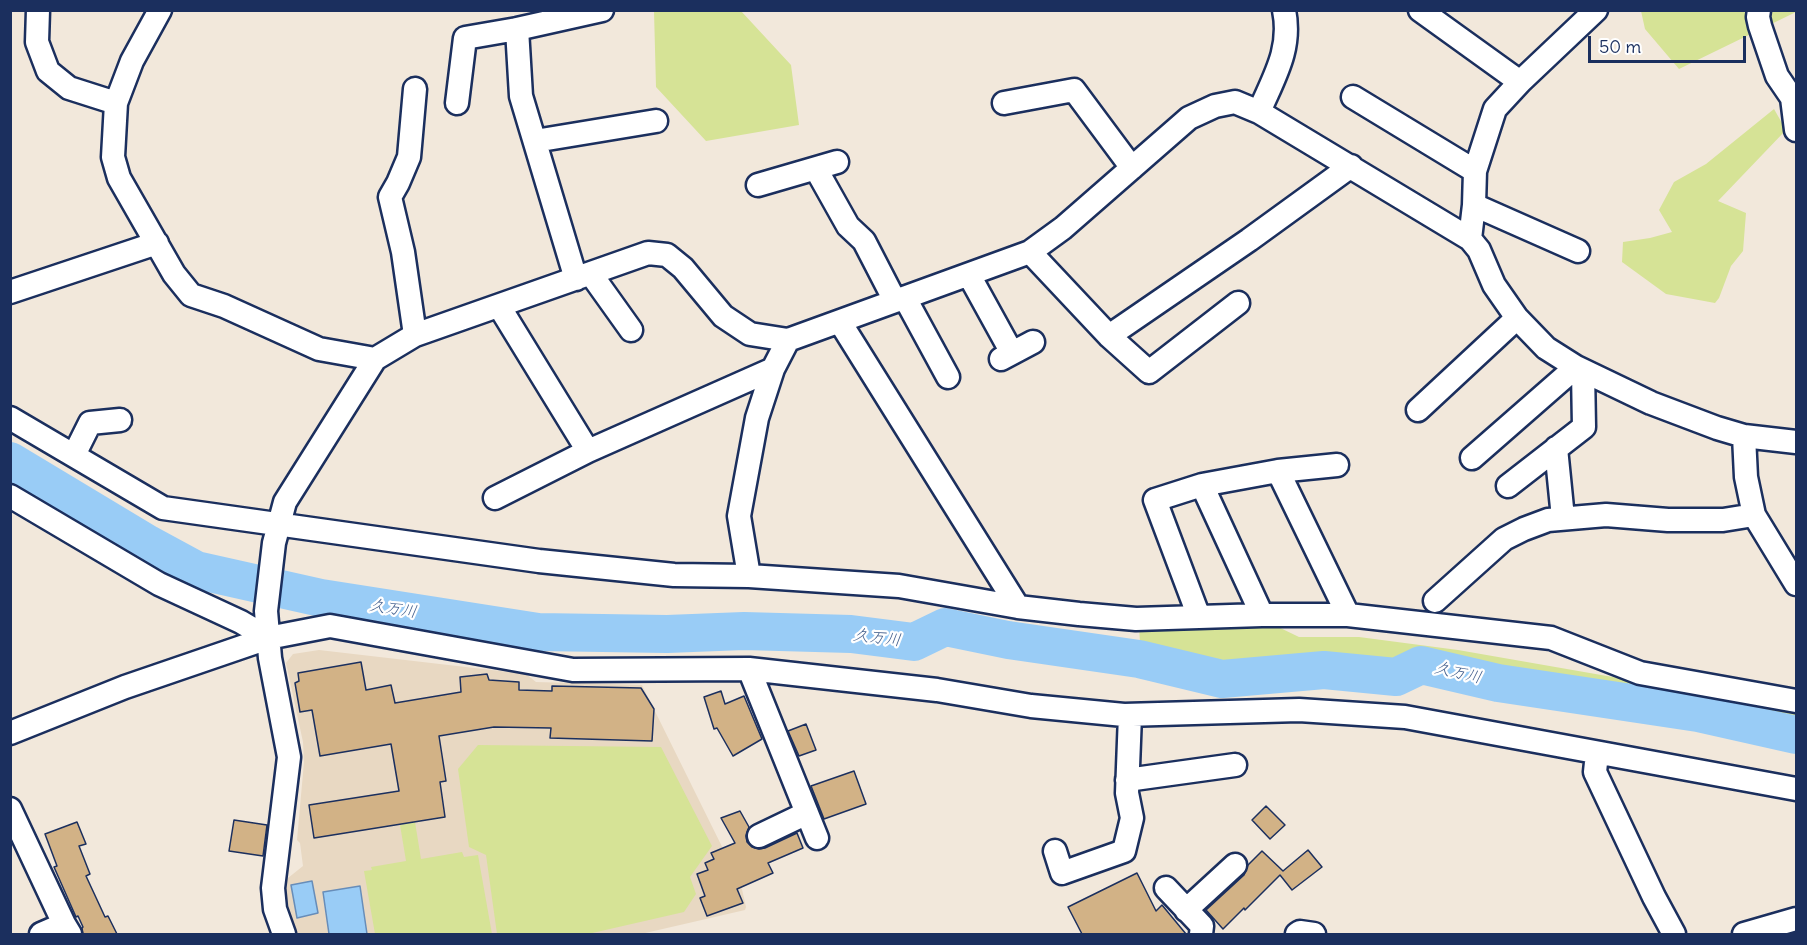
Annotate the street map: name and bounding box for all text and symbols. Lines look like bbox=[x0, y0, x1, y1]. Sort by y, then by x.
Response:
scale bar bbox=[1591, 24, 1748, 62]
text: 50 m bbox=[1599, 35, 1641, 58]
water label: 久万川 bbox=[368, 596, 418, 622]
water label: 久万川 bbox=[852, 626, 902, 650]
water label: 久万川 bbox=[1432, 658, 1484, 688]

